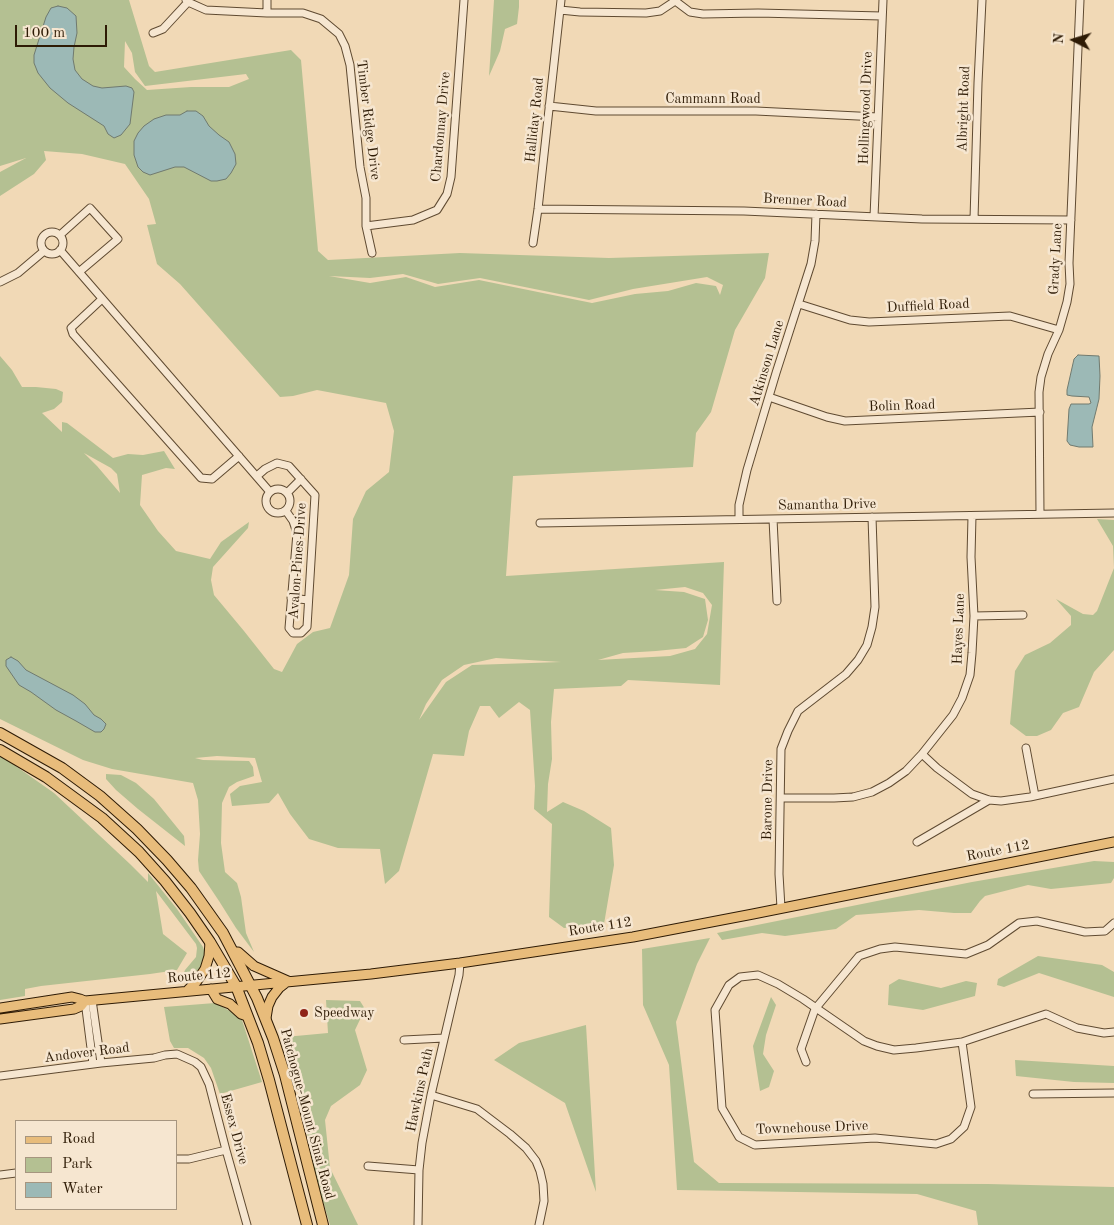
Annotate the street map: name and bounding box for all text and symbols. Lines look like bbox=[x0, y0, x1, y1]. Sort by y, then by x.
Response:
scale bar bbox=[18, 15, 110, 47]
north arrow bbox=[1049, 15, 1099, 65]
text: 100 m bbox=[23, 26, 65, 41]
text: N bbox=[1052, 33, 1066, 45]
street label: Hollingwood Drive bbox=[856, 51, 876, 165]
street label: Timber Ridge Drive bbox=[352, 59, 384, 181]
street label: Albright Road bbox=[954, 66, 974, 152]
street label: Chardonnay Drive bbox=[428, 71, 454, 183]
street label: Halliday Road bbox=[522, 76, 548, 164]
street label: Cammann Road bbox=[665, 91, 761, 107]
street label: Brenner Road bbox=[762, 190, 848, 212]
street label: Grady Lane bbox=[1046, 223, 1066, 295]
street label: Duffield Road bbox=[886, 295, 970, 317]
street label: Atkinson Lane bbox=[746, 318, 788, 408]
street label: Bolin Road bbox=[868, 396, 936, 416]
street label: Samantha Drive bbox=[778, 496, 876, 514]
street label: Avalon Pines Drive bbox=[286, 502, 310, 620]
street label: Hayes Lane bbox=[949, 593, 969, 665]
street label: Barone Drive bbox=[759, 759, 777, 841]
street label: Route 112 bbox=[965, 837, 1031, 865]
street label: Route 112 bbox=[567, 914, 633, 940]
street label: Route 112 bbox=[166, 965, 232, 987]
place label: Speedway bbox=[314, 1005, 375, 1021]
marker: Speedway bbox=[298, 1007, 310, 1019]
street label: Patchogue-Mount Sinai Road bbox=[276, 1027, 338, 1201]
street label: Andover Road bbox=[43, 1039, 131, 1067]
street label: Hawkins Path bbox=[403, 1046, 437, 1134]
street label: Essex Drive bbox=[216, 1092, 252, 1166]
street label: Townehouse Drive bbox=[755, 1118, 869, 1138]
legend bbox=[15, 1120, 178, 1210]
text: Road bbox=[62, 1132, 95, 1147]
text: Park bbox=[62, 1157, 93, 1172]
text: Water bbox=[62, 1182, 103, 1197]

